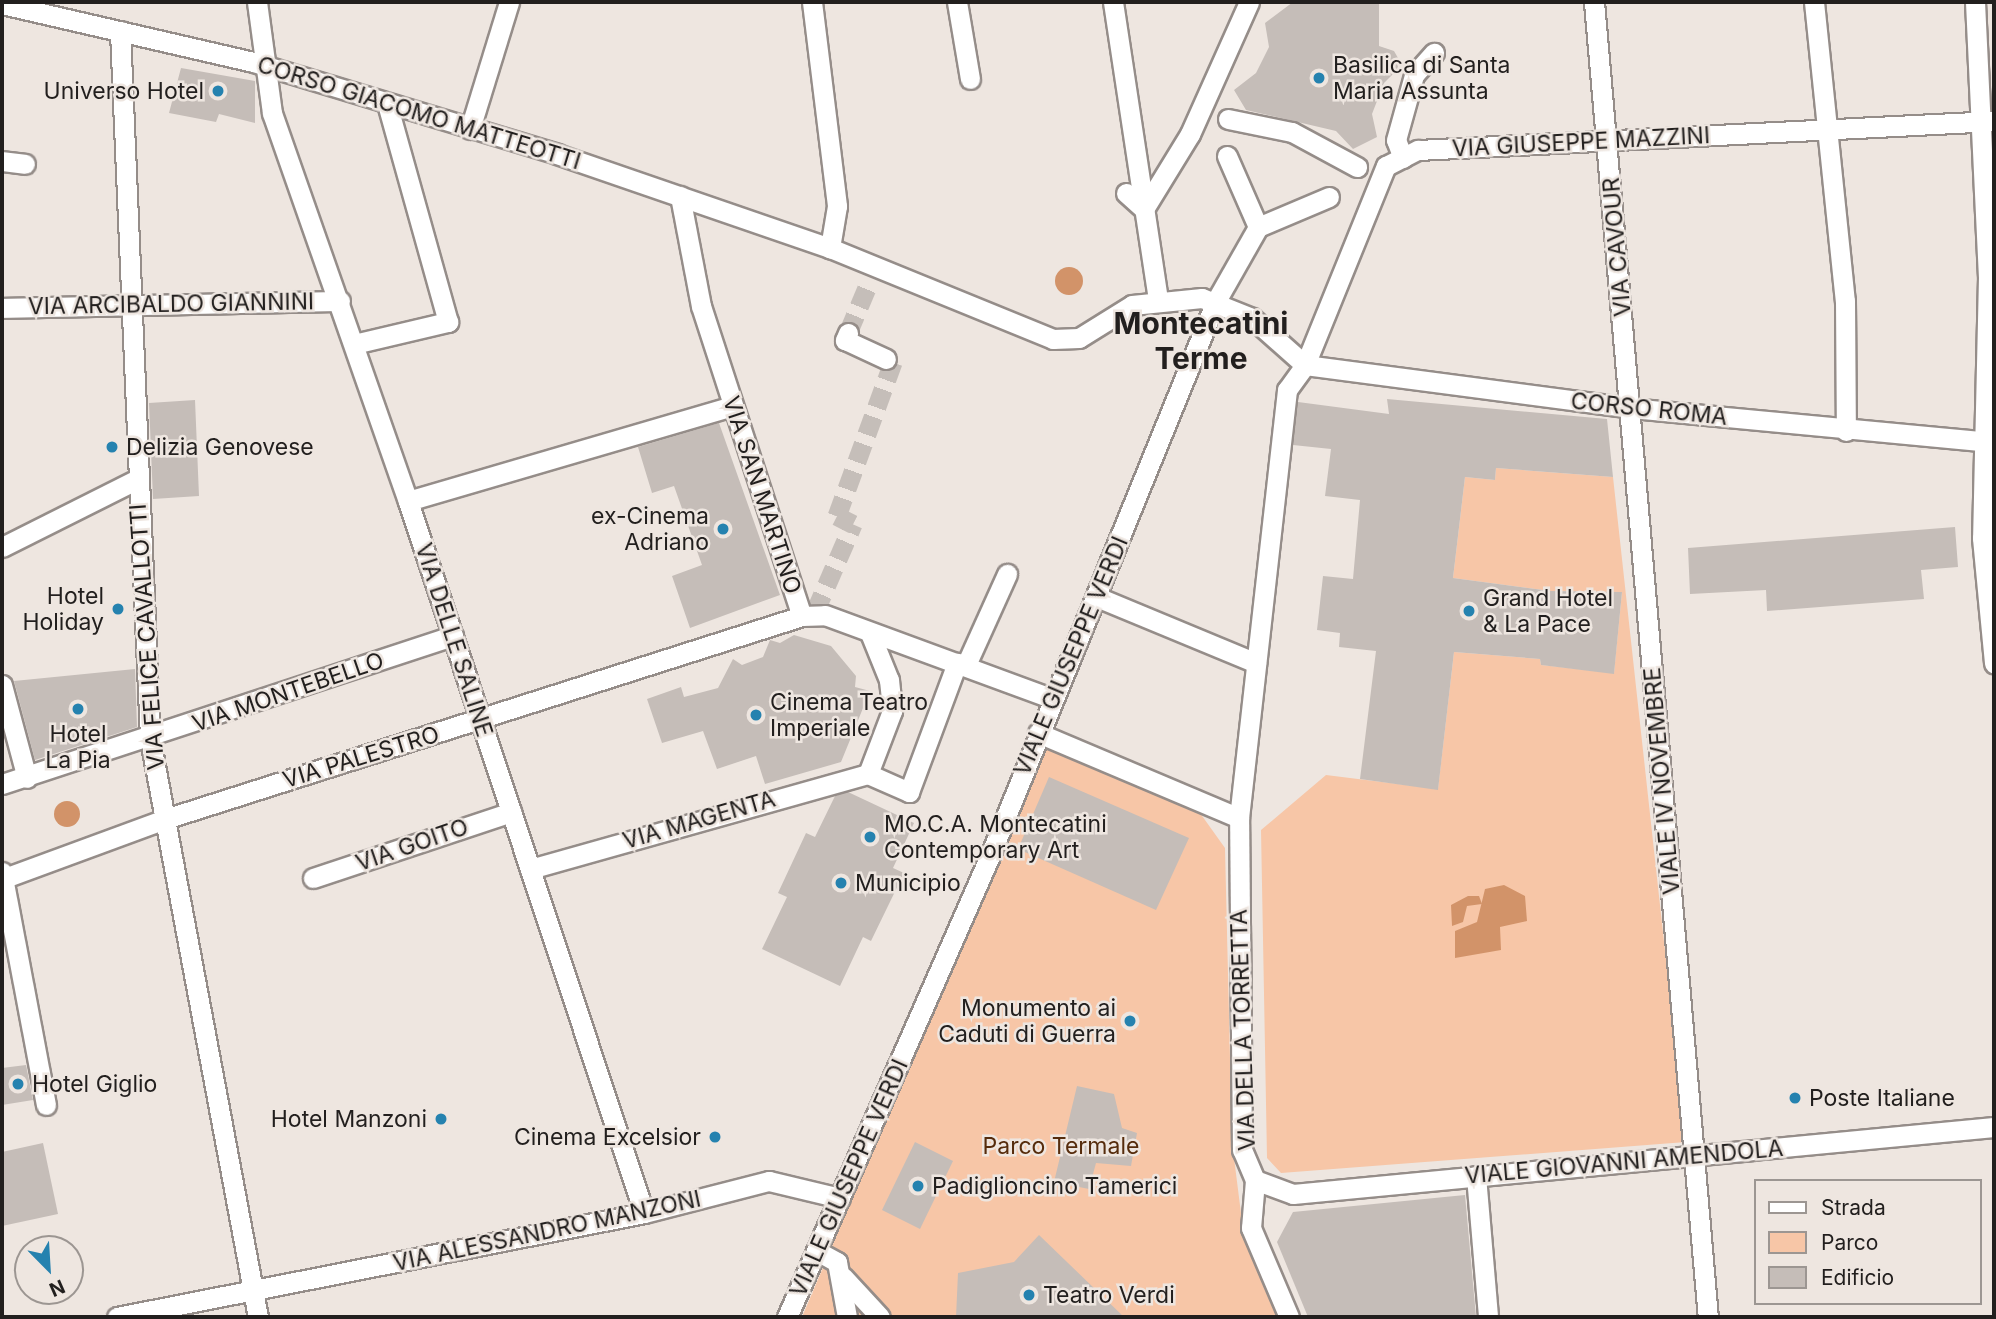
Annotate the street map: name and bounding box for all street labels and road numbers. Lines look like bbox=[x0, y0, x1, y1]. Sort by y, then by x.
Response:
street label: CORSO GIACOMO MATTEOTTI bbox=[254, 51, 584, 175]
street label: VIA GIUSEPPE MAZZINI bbox=[1451, 121, 1711, 163]
street label: VIA CAVOUR bbox=[1597, 176, 1637, 318]
street label: VIA ARCIBALDO GIANNINI bbox=[28, 288, 314, 320]
street label: CORSO ROMA bbox=[1569, 387, 1729, 431]
street label: VIA SAN MARTINO bbox=[717, 393, 807, 597]
street label: VIA FELICE CAVALLOTTI bbox=[124, 503, 170, 771]
street label: VIALE GIUSEPPE VERDI bbox=[1008, 532, 1134, 780]
street label: VIA DELLE SALINE bbox=[410, 540, 498, 740]
street label: VIA MONTEBELLO bbox=[189, 646, 387, 738]
street label: VIALE IV NOVEMBRE bbox=[1638, 666, 1686, 896]
street label: VIA PALESTRO bbox=[279, 720, 443, 794]
street label: VIA MAGENTA bbox=[620, 785, 778, 855]
street label: VIA GOITO bbox=[352, 813, 472, 877]
street label: VIA DELLA TORRETTA bbox=[1225, 909, 1261, 1151]
street label: VIALE GIUSEPPE VERDI bbox=[784, 1055, 914, 1301]
street label: VIALE GIOVANNI AMENDOLA bbox=[1464, 1134, 1784, 1190]
street label: VIA ALESSANDRO MANZONI bbox=[391, 1185, 703, 1277]

